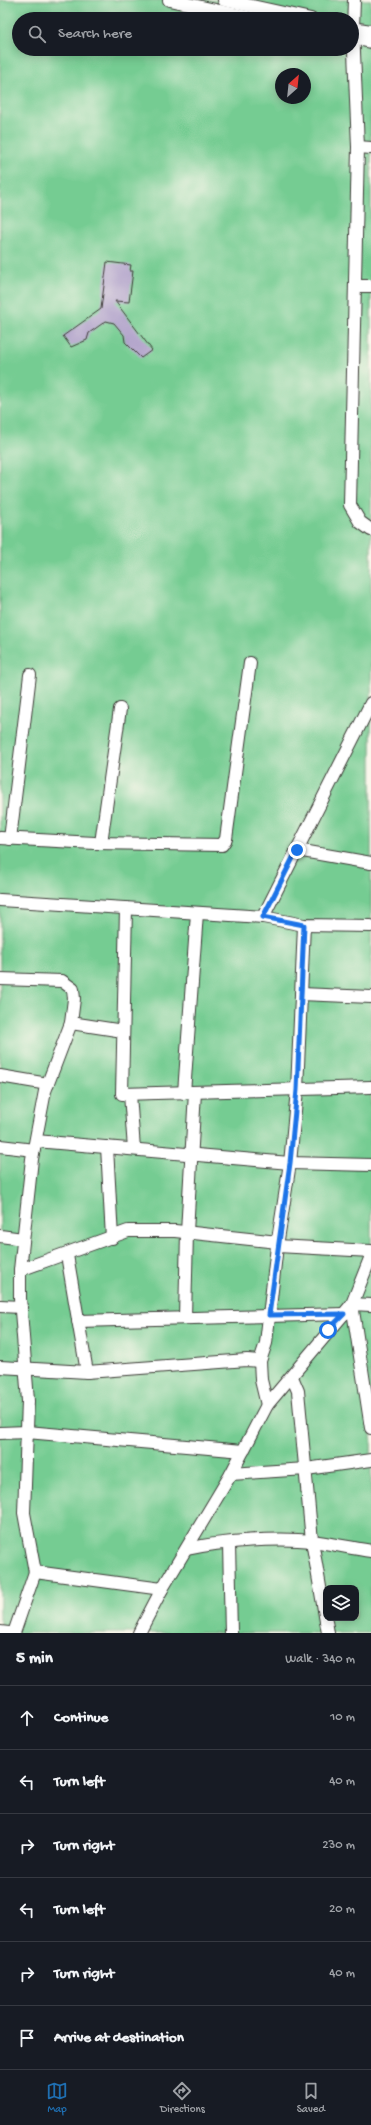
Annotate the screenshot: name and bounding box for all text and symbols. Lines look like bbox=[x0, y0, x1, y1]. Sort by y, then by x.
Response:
search box bbox=[12, 12, 359, 56]
icon: search bbox=[26, 23, 48, 45]
text: Search here bbox=[58, 25, 132, 43]
north arrow bbox=[275, 68, 311, 104]
route end bbox=[288, 841, 306, 859]
route start bbox=[319, 1321, 337, 1339]
map controls bbox=[323, 1585, 359, 1621]
button: layers bbox=[323, 1585, 359, 1621]
text: 5 min bbox=[16, 1649, 53, 1669]
text: Walk · 340 m bbox=[285, 1652, 355, 1667]
icon: ahead bbox=[16, 1707, 38, 1729]
text: Continue bbox=[54, 1709, 108, 1727]
text: 10 m bbox=[330, 1710, 355, 1725]
icon: left bbox=[16, 1771, 38, 1793]
text: Turn left bbox=[54, 1773, 105, 1791]
text: 40 m bbox=[329, 1774, 355, 1789]
icon: right bbox=[16, 1835, 38, 1857]
text: Turn right bbox=[54, 1837, 114, 1855]
text: 230 m bbox=[322, 1838, 355, 1853]
icon: left bbox=[16, 1899, 38, 1921]
text: Turn left bbox=[54, 1901, 105, 1919]
text: 20 m bbox=[329, 1902, 355, 1917]
icon: right bbox=[16, 1963, 38, 1985]
text: Turn right bbox=[54, 1965, 114, 1983]
text: 40 m bbox=[329, 1966, 355, 1981]
icon: arrive bbox=[16, 2027, 38, 2049]
text: Arrive at destination bbox=[54, 2029, 184, 2047]
tab: Map bbox=[46, 2080, 68, 2116]
tab: Directions bbox=[160, 2080, 205, 2116]
tab: Saved bbox=[297, 2080, 325, 2116]

